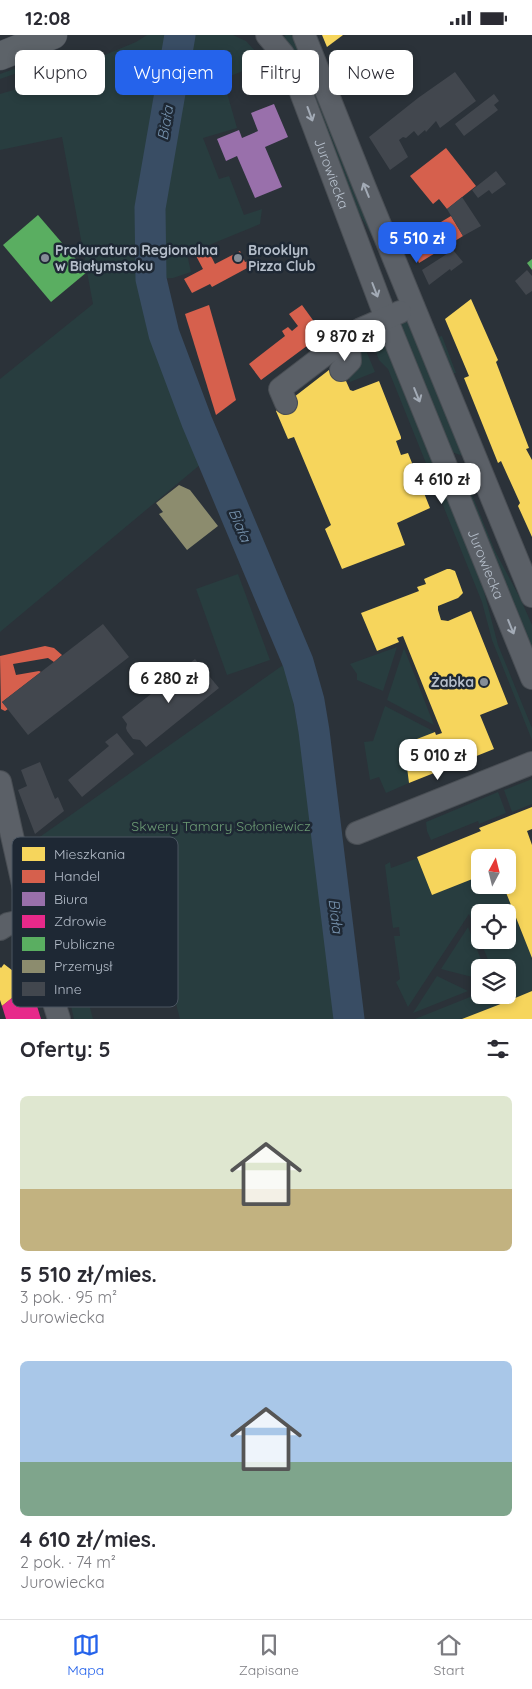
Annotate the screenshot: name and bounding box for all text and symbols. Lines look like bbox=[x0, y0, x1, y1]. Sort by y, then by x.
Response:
text: 12:08 bbox=[25, 6, 70, 30]
chip: Kupno bbox=[15, 50, 105, 95]
chip: Wynajem bbox=[115, 50, 232, 95]
chip: Filtry bbox=[242, 50, 319, 95]
chip: Nowe bbox=[329, 50, 413, 95]
water label: Biała bbox=[153, 103, 178, 142]
one-way arrow bbox=[306, 106, 315, 121]
street label: Jurowiecka bbox=[310, 136, 353, 211]
one-way arrow bbox=[361, 183, 370, 199]
pin: 5 510 zł bbox=[365, 221, 469, 264]
text: 5 510 zł bbox=[389, 228, 445, 248]
place label: Prokuratura Regionalna w Białymstoku bbox=[55, 241, 218, 275]
place label: Brooklyn Pizza Club bbox=[248, 241, 316, 275]
marker: Prokuratura Regionalna w Białymstoku bbox=[39, 252, 51, 264]
marker: Brooklyn Pizza Club bbox=[232, 252, 244, 264]
one-way arrow bbox=[371, 282, 380, 297]
pin: 9 870 zł bbox=[293, 319, 397, 362]
text: 9 870 zł bbox=[316, 326, 374, 346]
one-way arrow bbox=[413, 387, 423, 402]
pin: 4 610 zł bbox=[390, 463, 494, 505]
text: 4 610 zł bbox=[414, 469, 470, 489]
water label: Biała bbox=[224, 505, 256, 545]
street label: Jurowiecka bbox=[464, 526, 508, 602]
one-way arrow bbox=[507, 619, 517, 634]
pin: 6 280 zł bbox=[117, 661, 221, 704]
text: 6 280 zł bbox=[140, 668, 198, 688]
place label: Żabka bbox=[431, 673, 474, 691]
marker: Żabka bbox=[478, 676, 490, 688]
pin: 5 010 zł bbox=[386, 739, 490, 781]
text: 5 010 zł bbox=[410, 745, 466, 765]
park label: Skwery Tamary Sołoniewicz bbox=[131, 817, 311, 835]
legend bbox=[12, 837, 178, 1007]
text: Mieszkania bbox=[54, 845, 125, 863]
north arrow bbox=[471, 849, 516, 894]
map controls bbox=[471, 849, 516, 1004]
text: Handel bbox=[54, 867, 100, 885]
text: Biura bbox=[54, 890, 88, 908]
water label: Biała bbox=[324, 898, 348, 935]
button: locate bbox=[471, 904, 516, 949]
text: Zdrowie bbox=[54, 912, 106, 930]
text: Publiczne bbox=[54, 935, 115, 953]
text: Przemysł bbox=[54, 957, 113, 975]
button: layers bbox=[471, 959, 516, 1004]
text: Inne bbox=[54, 980, 82, 998]
icon: filters bbox=[484, 1035, 512, 1063]
text: Oferty: 5 bbox=[20, 1036, 111, 1062]
icon: home bbox=[221, 1129, 311, 1219]
text: 5 510 zł/mies. bbox=[20, 1261, 157, 1287]
text: 3 pok. · 95 m² bbox=[20, 1287, 117, 1307]
text: Jurowiecka bbox=[20, 1307, 105, 1327]
icon: home bbox=[221, 1394, 311, 1484]
text: 4 610 zł/mies. bbox=[20, 1526, 156, 1552]
text: 2 pok. · 74 m² bbox=[20, 1552, 116, 1572]
text: Jurowiecka bbox=[20, 1572, 105, 1592]
tab: Mapa bbox=[67, 1631, 104, 1679]
tab: Zapisane bbox=[239, 1631, 299, 1679]
tab: Start bbox=[433, 1631, 465, 1679]

